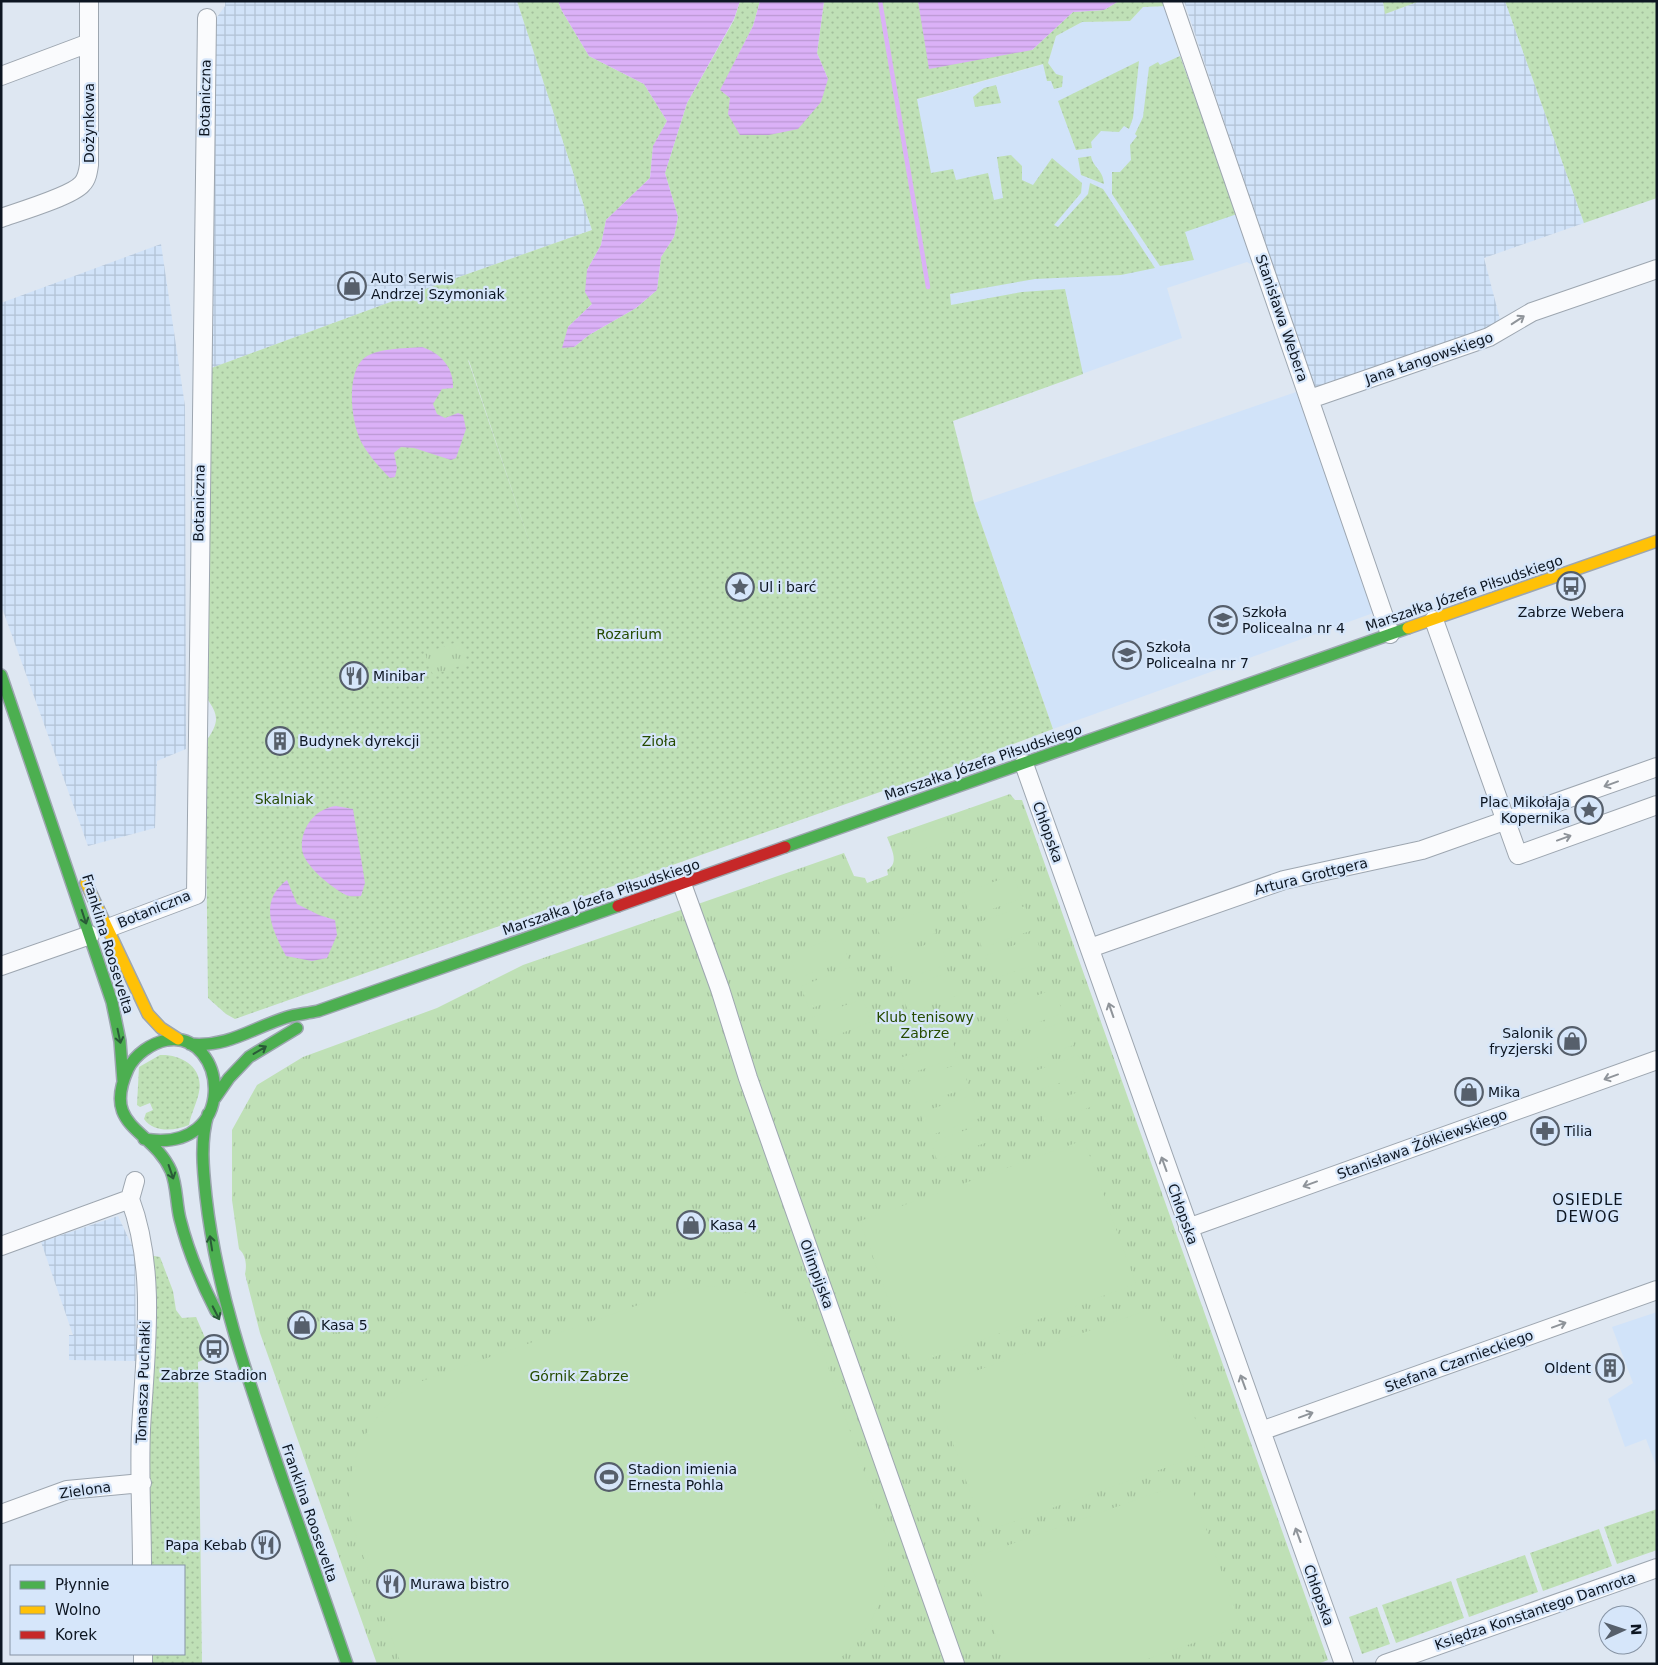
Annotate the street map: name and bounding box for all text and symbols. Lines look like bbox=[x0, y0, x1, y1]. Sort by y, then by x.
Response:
street label: Botaniczna bbox=[196, 59, 214, 137]
street label: Dożynkowa bbox=[81, 83, 97, 163]
street label: Stanisława Webera bbox=[1253, 252, 1311, 384]
place label: Auto Serwis Andrzej Szymoniak bbox=[371, 270, 505, 302]
shop icon: Auto Serwis Andrzej Szymoniak bbox=[337, 271, 367, 301]
one-way arrow bbox=[1511, 315, 1525, 325]
street label: Jana Łangowskiego bbox=[1362, 329, 1495, 388]
street label: Botaniczna bbox=[190, 464, 208, 542]
street label: Marszałka Józefa Piłsudskiego bbox=[1363, 552, 1565, 634]
bus stop icon: Zabrze Webera bbox=[1556, 571, 1586, 601]
place icon: Ul i barć bbox=[725, 572, 755, 602]
place label: Ul i barć bbox=[759, 579, 817, 595]
place label: Szkoła Policealna nr 4 bbox=[1242, 604, 1345, 636]
place label: Zabrze Webera bbox=[1518, 604, 1624, 620]
school or university icon: Szkoła Policealna nr 4 bbox=[1208, 605, 1238, 635]
park label: Rozarium bbox=[596, 626, 662, 642]
place label: Szkoła Policealna nr 7 bbox=[1146, 639, 1249, 671]
school or university icon: Szkoła Policealna nr 7 bbox=[1112, 640, 1142, 670]
restaurant icon: Minibar bbox=[339, 661, 369, 691]
place label: Minibar bbox=[373, 668, 425, 684]
street label: Marszałka Józefa Piłsudskiego bbox=[882, 721, 1084, 803]
building icon: Budynek dyrekcji bbox=[265, 726, 295, 756]
place label: Budynek dyrekcji bbox=[299, 733, 420, 749]
park label: Zioła bbox=[642, 733, 676, 749]
one-way arrow bbox=[1604, 780, 1619, 789]
park label: Skalniak bbox=[255, 791, 314, 807]
place label: Plac Mikołaja Kopernika bbox=[1480, 794, 1570, 826]
place icon: Plac Mikołaja Kopernika bbox=[1574, 795, 1604, 825]
street label: Chłopska bbox=[1030, 799, 1066, 865]
one-way arrow bbox=[1556, 833, 1572, 842]
street label: Artura Grottgera bbox=[1253, 854, 1369, 898]
street label: Marszałka Józefa Piłsudskiego bbox=[500, 856, 702, 938]
street label: Franklina Roosevelta bbox=[79, 872, 137, 1016]
street label: Botaniczna bbox=[115, 887, 193, 931]
one-way arrow bbox=[80, 909, 89, 925]
one-way arrow bbox=[1106, 1003, 1115, 1018]
park label: Klub tenisowy Zabrze bbox=[876, 1009, 974, 1041]
place label: Salonik fryzjerski bbox=[1489, 1025, 1554, 1057]
shop icon: Salonik fryzjerski bbox=[1557, 1026, 1587, 1056]
one-way arrow bbox=[115, 1028, 124, 1044]
one-way arrow bbox=[252, 1044, 266, 1054]
one-way arrow bbox=[1603, 1072, 1619, 1082]
shop icon: Mika bbox=[1454, 1077, 1484, 1107]
place label: Mika bbox=[1488, 1084, 1520, 1100]
street label: Stanisława Żółkiewskiego bbox=[1335, 1105, 1509, 1182]
pharmacy icon: Tilia bbox=[1530, 1116, 1560, 1146]
place label: Tilia bbox=[1563, 1123, 1592, 1139]
one-way arrow bbox=[1159, 1156, 1168, 1172]
one-way arrow bbox=[166, 1164, 176, 1180]
one-way arrow bbox=[1302, 1180, 1318, 1190]
street label: Chłopska bbox=[1165, 1181, 1201, 1247]
district label: OSIEDLE DEWOG bbox=[1552, 1191, 1624, 1226]
shop icon: Kasa 4 bbox=[676, 1210, 706, 1240]
place label: Kasa 4 bbox=[710, 1217, 757, 1233]
one-way arrow bbox=[205, 1235, 215, 1251]
street label: Olimpijska bbox=[797, 1237, 837, 1311]
one-way arrow bbox=[212, 1305, 221, 1320]
shop icon: Kasa 5 bbox=[287, 1310, 317, 1340]
place label: Kasa 5 bbox=[321, 1317, 368, 1333]
street label: Tomasza Puchałki bbox=[133, 1320, 153, 1445]
one-way arrow bbox=[1550, 1320, 1566, 1329]
street label: Stefana Czarnieckiego bbox=[1383, 1327, 1535, 1395]
bus stop icon: Zabrze Stadion bbox=[199, 1334, 229, 1364]
building icon: Oldent bbox=[1595, 1353, 1625, 1383]
place label: Oldent bbox=[1544, 1360, 1592, 1376]
place label: Zabrze Stadion bbox=[161, 1367, 267, 1383]
park label: Górnik Zabrze bbox=[529, 1368, 629, 1384]
one-way arrow bbox=[1238, 1375, 1247, 1391]
one-way arrow bbox=[1298, 1410, 1314, 1419]
street label: Franklina Roosevelta bbox=[279, 1442, 341, 1584]
place label: Stadion imienia Ernesta Pohla bbox=[628, 1461, 737, 1493]
sports icon: Stadion imienia Ernesta Pohla bbox=[594, 1462, 624, 1492]
street label: Zielona bbox=[58, 1478, 112, 1502]
one-way arrow bbox=[1293, 1528, 1302, 1544]
restaurant icon: Papa Kebab bbox=[251, 1530, 281, 1560]
place label: Papa Kebab bbox=[165, 1537, 247, 1553]
street label: Chłopska bbox=[1301, 1562, 1337, 1628]
legend bbox=[10, 1565, 185, 1655]
restaurant icon: Murawa bistro bbox=[376, 1569, 406, 1599]
street label: Księdza Konstantego Damrota bbox=[1432, 1569, 1638, 1653]
text: Płynnie bbox=[55, 1576, 110, 1594]
place label: Murawa bistro bbox=[410, 1576, 509, 1592]
text: Wolno bbox=[55, 1601, 101, 1619]
north arrow bbox=[1598, 1605, 1648, 1655]
text: N bbox=[1628, 1623, 1644, 1636]
text: Korek bbox=[55, 1626, 97, 1644]

